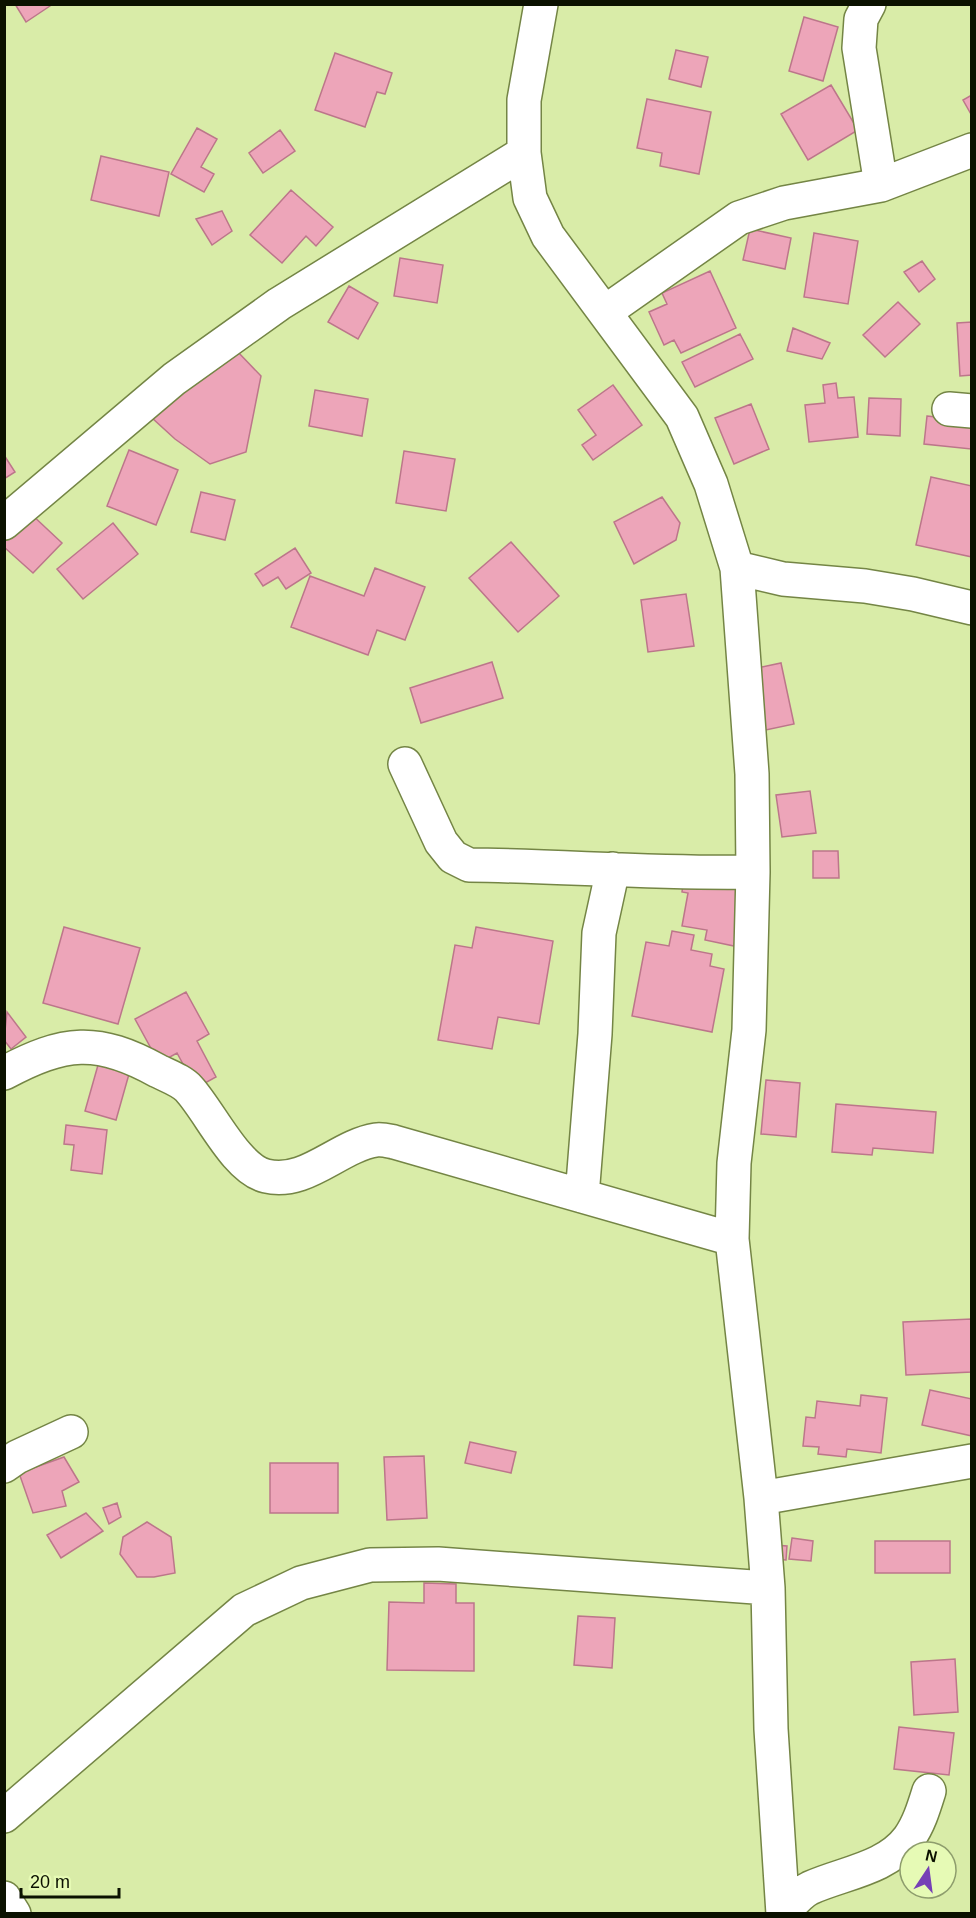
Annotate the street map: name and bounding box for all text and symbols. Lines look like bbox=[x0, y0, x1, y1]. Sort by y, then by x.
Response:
north arrow bbox=[898, 1840, 958, 1900]
text: N bbox=[924, 1846, 939, 1865]
scale bar bbox=[21, 1861, 118, 1899]
text: 20 m bbox=[30, 1872, 70, 1892]

